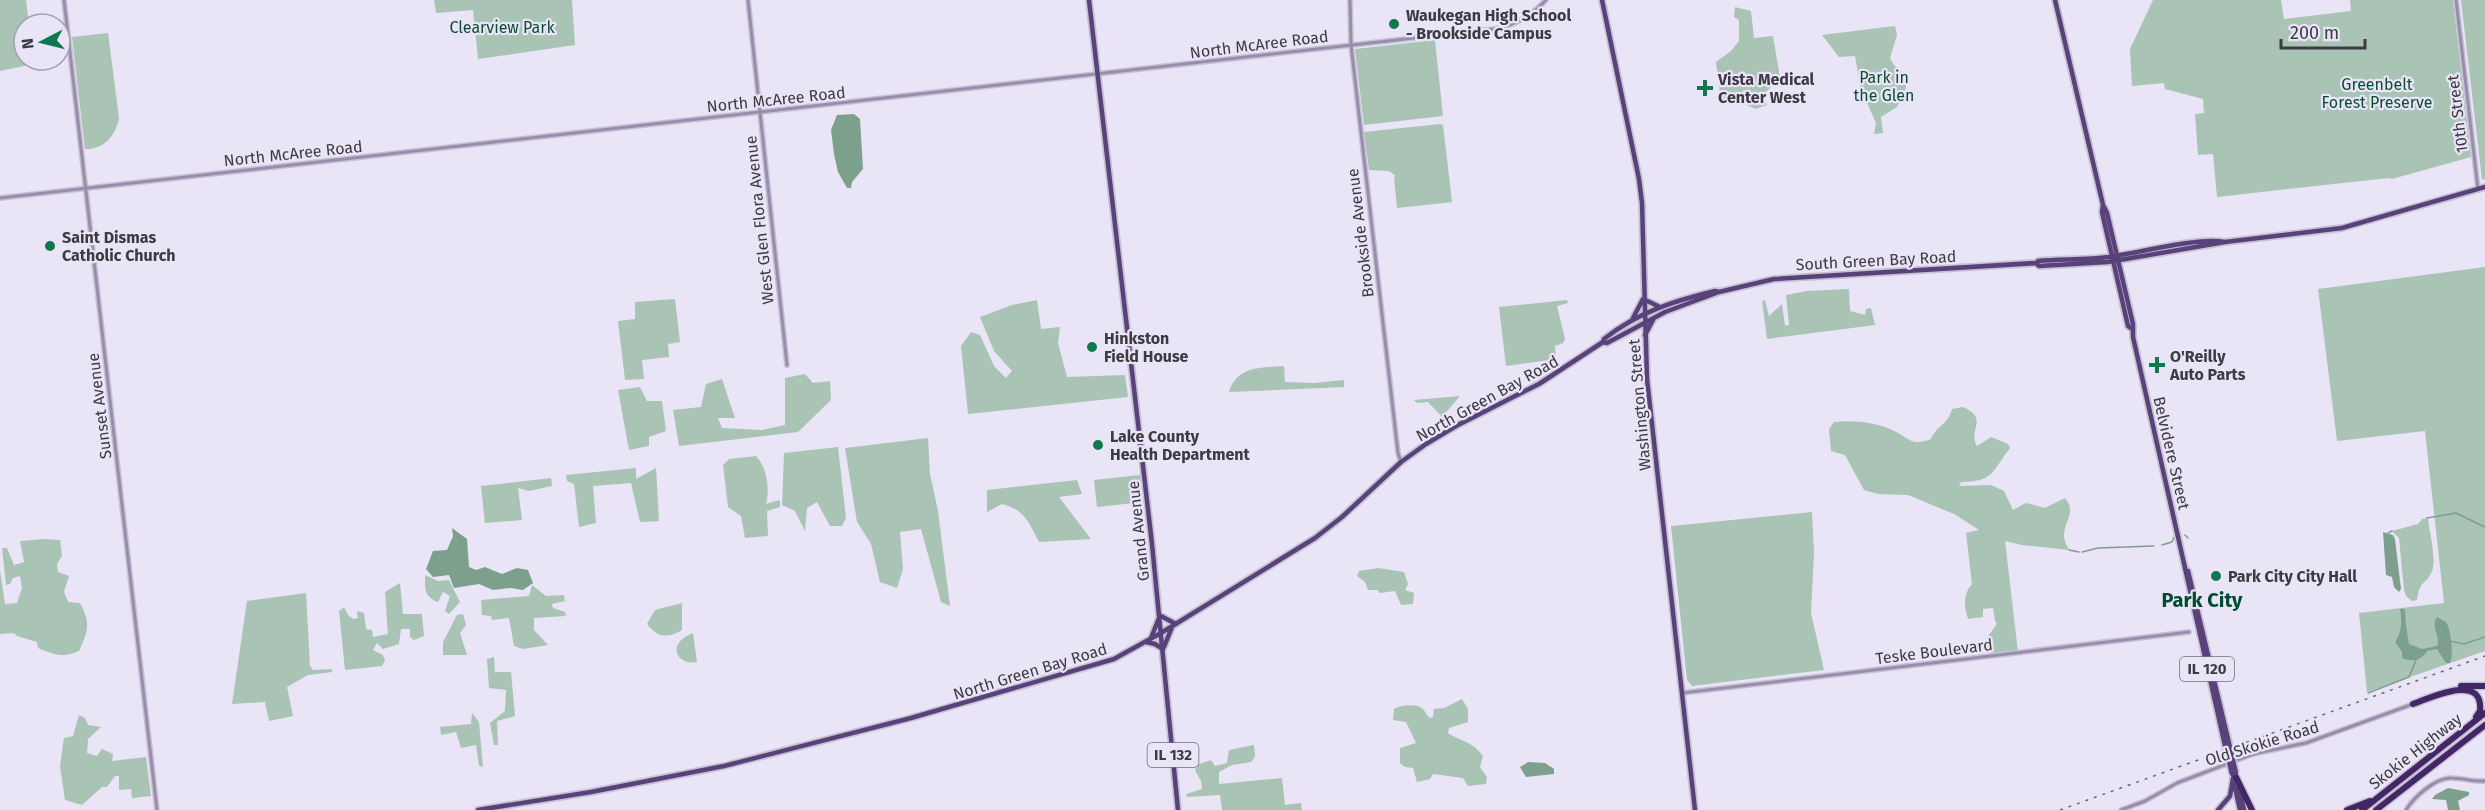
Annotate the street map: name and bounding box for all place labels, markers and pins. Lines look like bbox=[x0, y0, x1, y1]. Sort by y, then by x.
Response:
place label: Waukegan High School - Brookside Campus bbox=[1406, 6, 1571, 43]
marker: Waukegan High School - Brookside Campus bbox=[1387, 17, 1401, 31]
place label: Vista Medical Center West bbox=[1717, 70, 1815, 107]
marker: Vista Medical Center West bbox=[1696, 79, 1714, 97]
place label: Saint Dismas Catholic Church bbox=[62, 228, 176, 265]
marker: Saint Dismas Catholic Church bbox=[43, 239, 57, 253]
place label: Hinkston Field House bbox=[1104, 329, 1189, 366]
marker: Hinkston Field House bbox=[1085, 340, 1099, 354]
place label: O'Reilly Auto Parts bbox=[2169, 347, 2246, 384]
marker: O'Reilly Auto Parts bbox=[2148, 356, 2166, 374]
place label: Lake County Health Department bbox=[1110, 427, 1250, 464]
marker: Lake County Health Department bbox=[1091, 438, 1105, 452]
place label: Park City City Hall bbox=[2228, 567, 2357, 586]
marker: Park City City Hall bbox=[2209, 569, 2223, 583]

